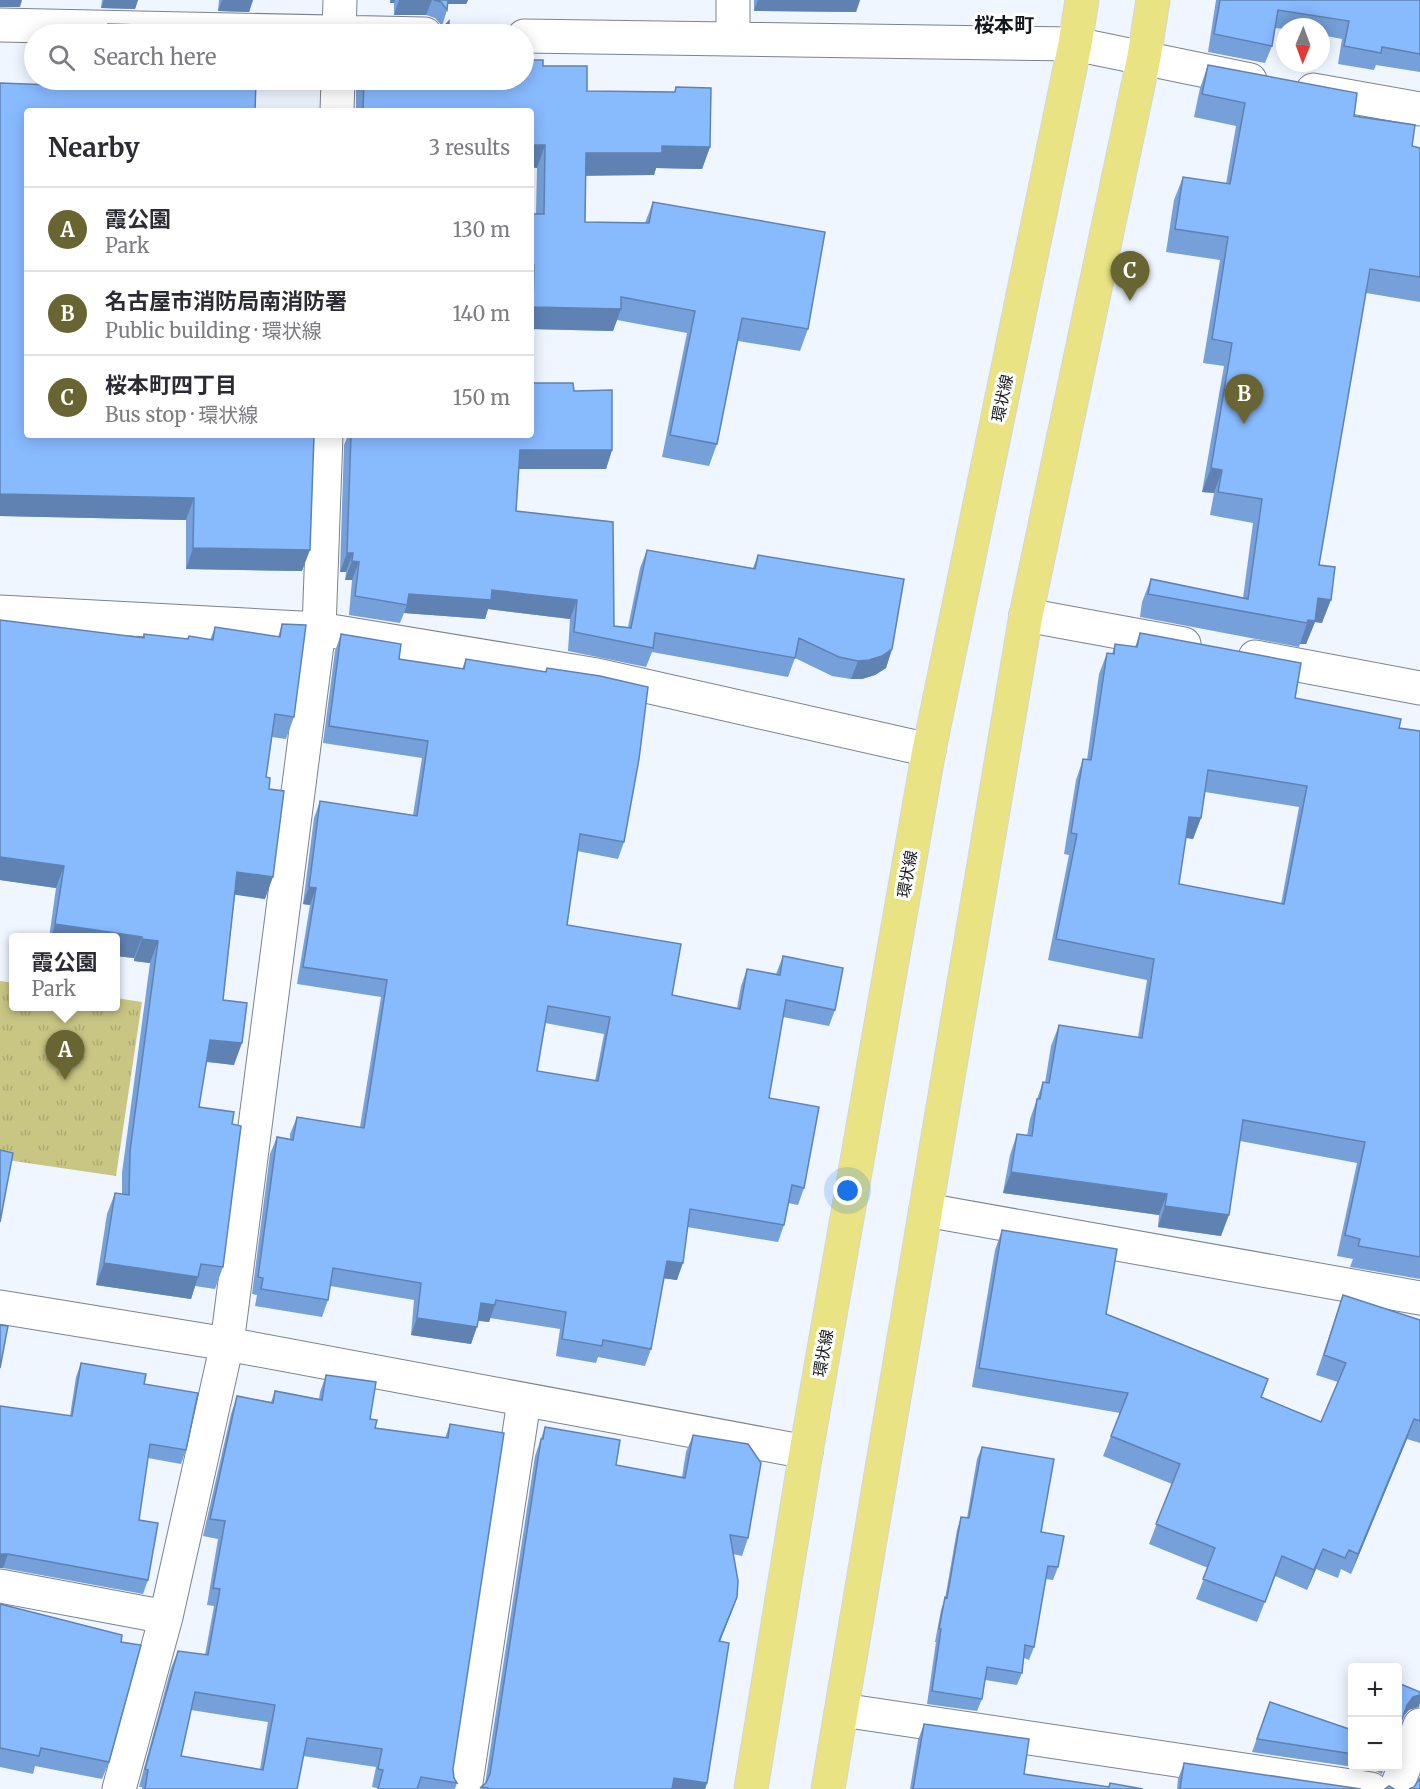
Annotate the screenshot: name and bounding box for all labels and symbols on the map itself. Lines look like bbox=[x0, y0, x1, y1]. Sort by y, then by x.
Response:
district label: 桜本町 bbox=[974, 12, 1034, 37]
north arrow bbox=[1276, 18, 1330, 72]
pin: C bbox=[1110, 252, 1150, 301]
street label: 環状線 bbox=[987, 372, 1017, 424]
pin: B bbox=[1224, 374, 1264, 424]
street label: 環状線 bbox=[893, 849, 921, 899]
pin: A bbox=[46, 1030, 84, 1080]
your location bbox=[833, 1176, 862, 1205]
street label: 環状線 bbox=[809, 1328, 837, 1378]

